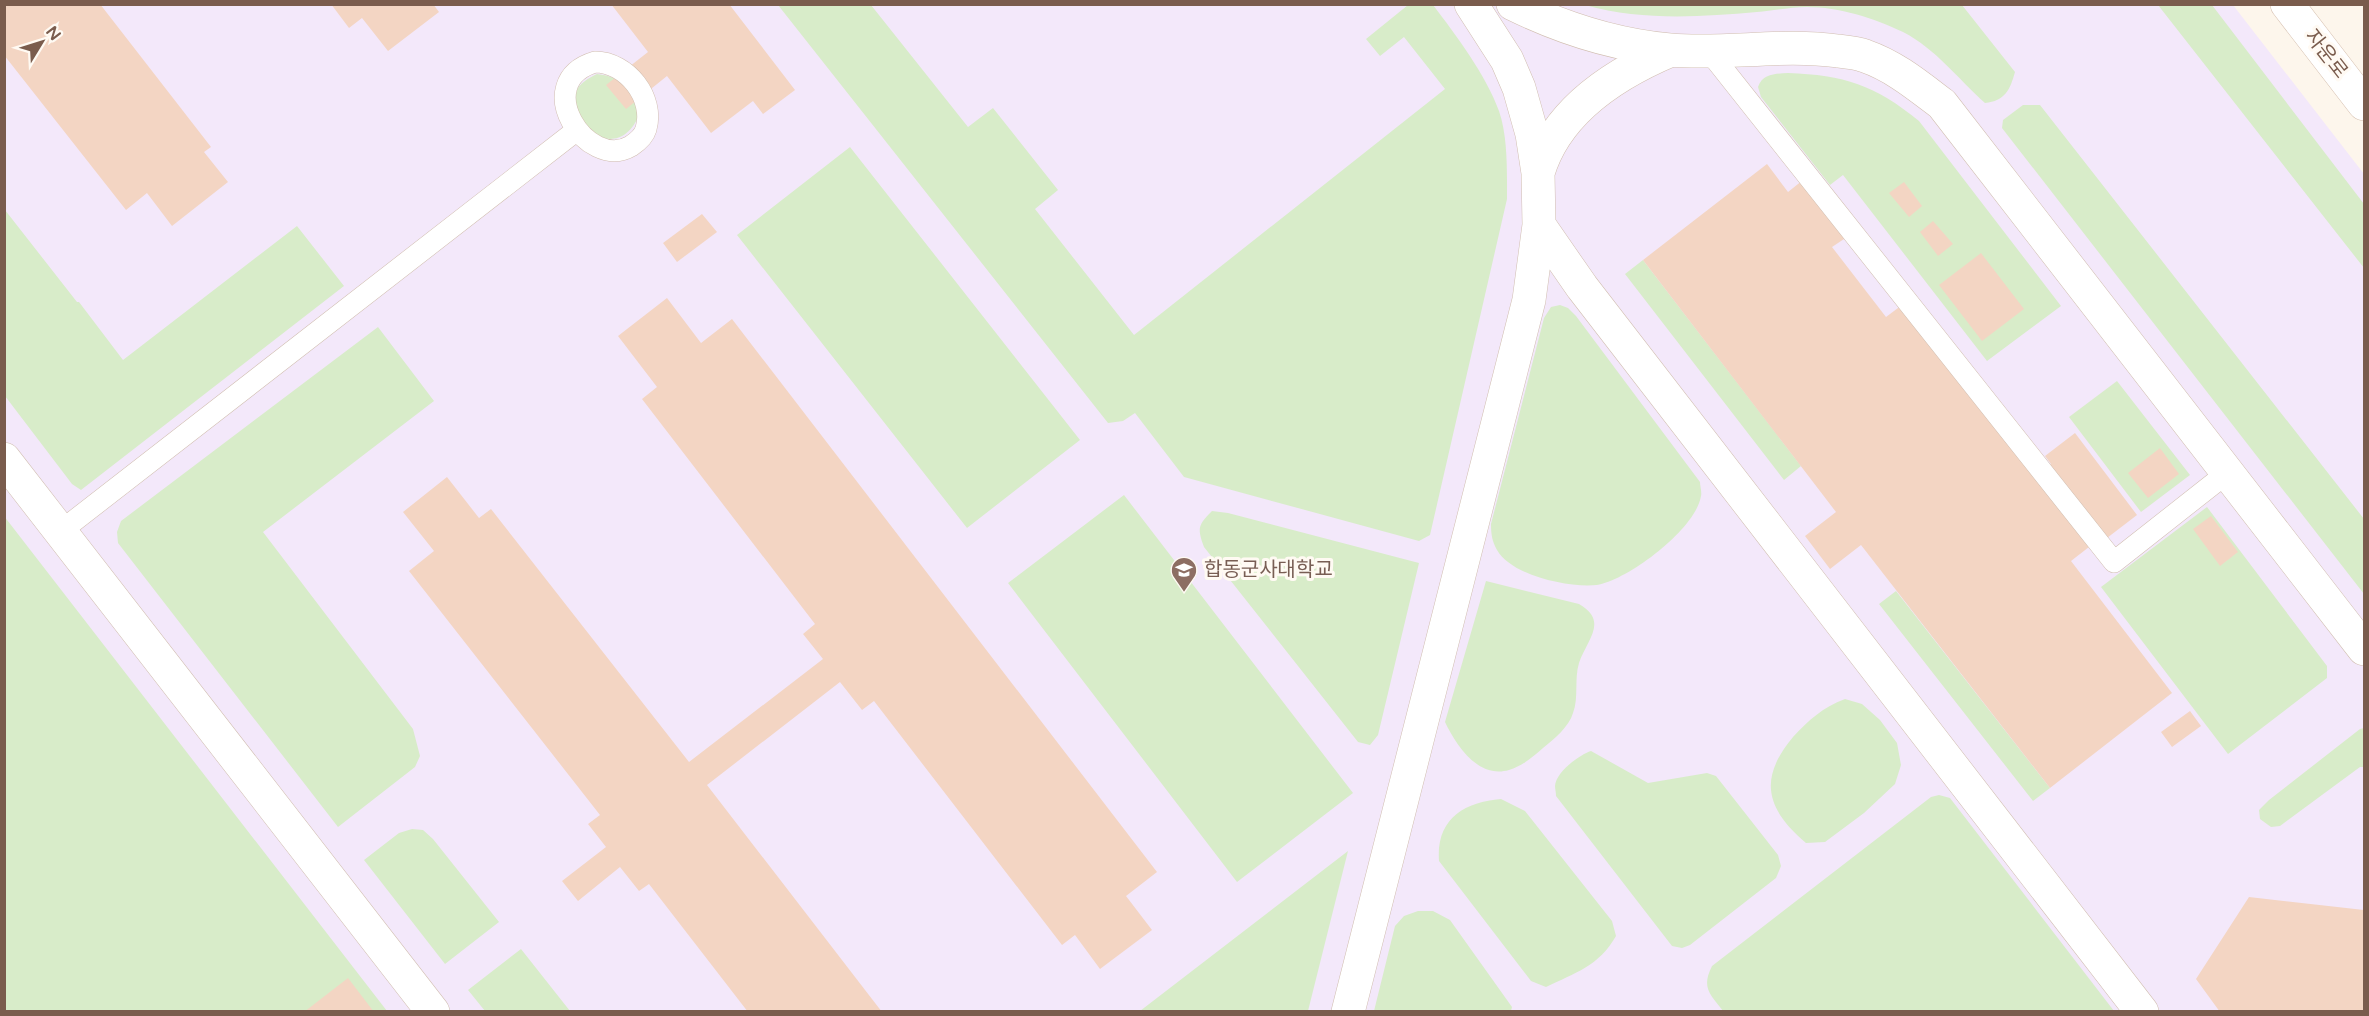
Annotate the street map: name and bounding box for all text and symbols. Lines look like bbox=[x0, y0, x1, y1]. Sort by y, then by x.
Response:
north arrow bbox=[12, 12, 72, 72]
text: N bbox=[41, 22, 65, 45]
street label: 자운로 bbox=[2300, 25, 2352, 83]
school or university icon: 합동군사대학교 bbox=[1169, 555, 1199, 593]
place label: 합동군사대학교 bbox=[1204, 558, 1333, 582]

